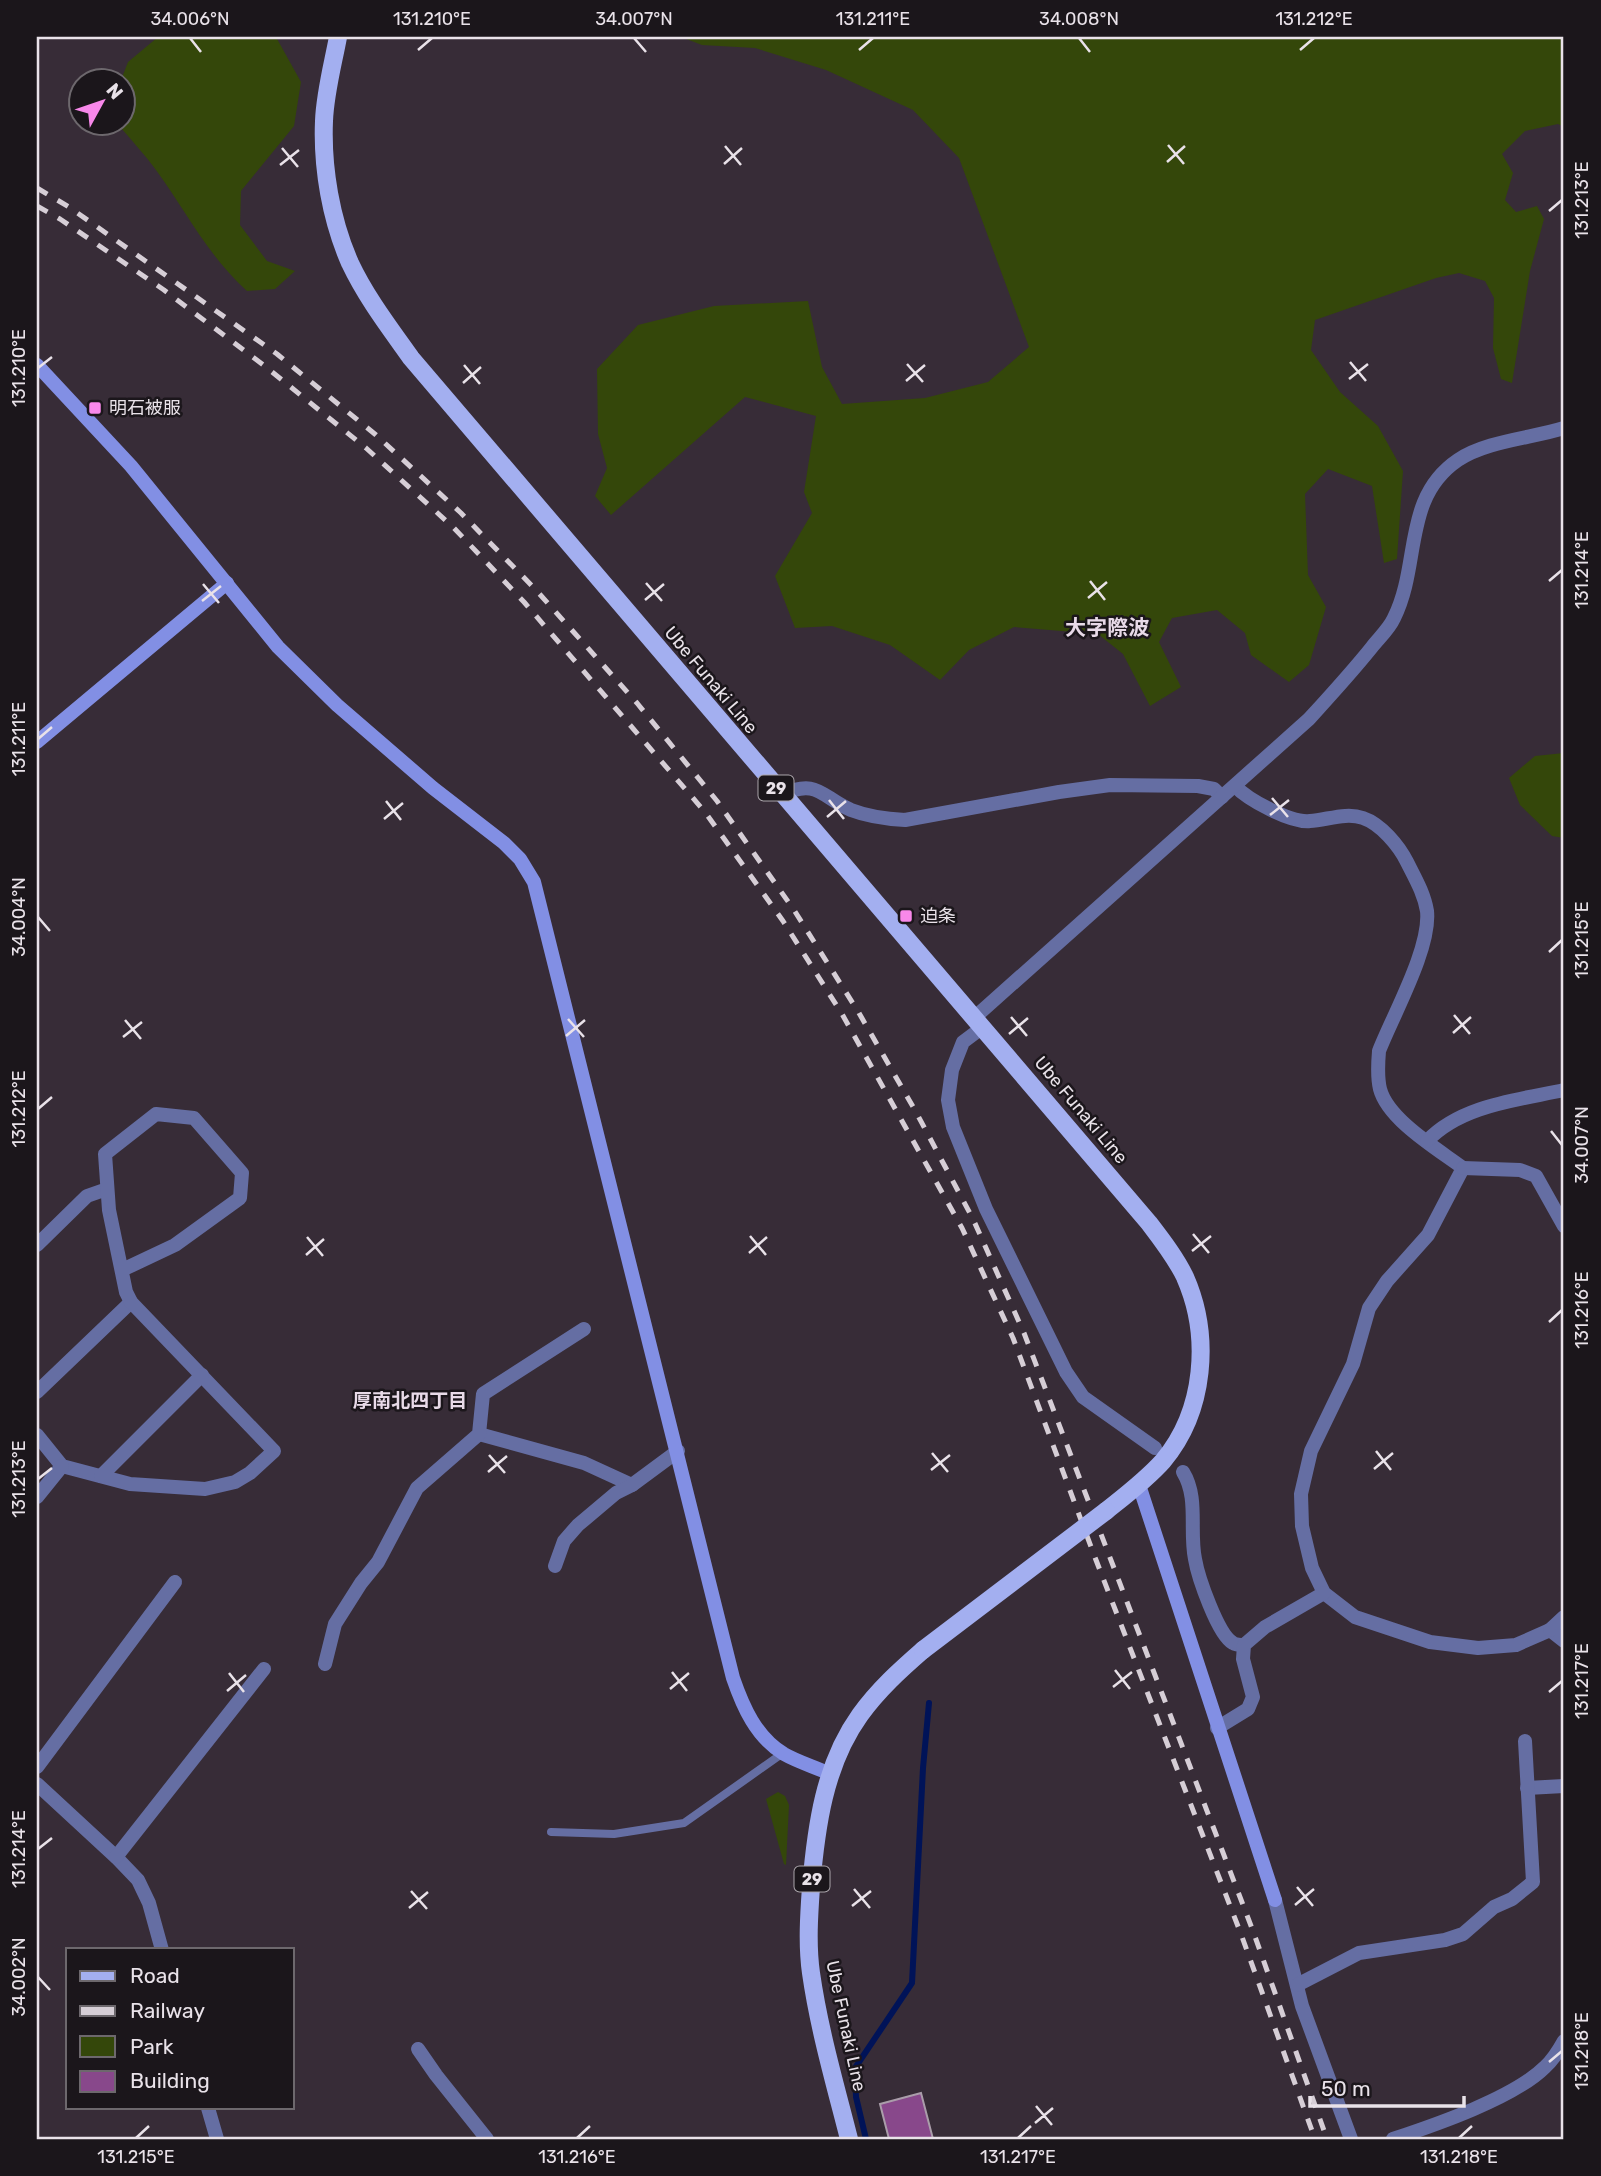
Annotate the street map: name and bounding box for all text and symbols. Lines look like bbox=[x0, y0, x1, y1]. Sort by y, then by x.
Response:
text: 34.006°N bbox=[150, 8, 230, 30]
text: 131.210°E bbox=[393, 8, 471, 30]
text: 34.007°N bbox=[595, 8, 673, 30]
text: 131.211°E bbox=[836, 8, 910, 30]
text: 34.008°N bbox=[1039, 8, 1119, 30]
text: 131.212°E bbox=[1275, 8, 1353, 30]
north arrow bbox=[66, 66, 136, 136]
text: N bbox=[101, 79, 128, 104]
text: 131.213°E bbox=[1571, 161, 1593, 239]
text: 131.210°E bbox=[8, 329, 30, 407]
place label: 明石被服 bbox=[109, 397, 181, 419]
marker: 明石被服 bbox=[87, 400, 103, 416]
text: 131.214°E bbox=[1571, 531, 1593, 609]
district label: 大字際波 bbox=[1065, 615, 1149, 640]
street label: Ube Funaki Line bbox=[660, 622, 762, 738]
text: 131.211°E bbox=[8, 702, 30, 776]
road number: 29 bbox=[758, 776, 794, 800]
text: 34.004°N bbox=[8, 877, 30, 957]
text: 131.215°E bbox=[1571, 901, 1593, 979]
place label: 迫条 bbox=[920, 905, 956, 927]
marker: 迫条 bbox=[898, 908, 914, 924]
street label: Ube Funaki Line bbox=[1030, 1052, 1132, 1168]
text: 131.212°E bbox=[8, 1070, 30, 1148]
text: 34.007°N bbox=[1571, 1106, 1593, 1184]
text: 131.216°E bbox=[1571, 1271, 1593, 1349]
district label: 厚南北四丁目 bbox=[353, 1389, 467, 1412]
text: 131.213°E bbox=[8, 1440, 30, 1518]
text: 131.217°E bbox=[1571, 1643, 1593, 1719]
text: 131.214°E bbox=[8, 1810, 30, 1888]
road number: 29 bbox=[794, 1867, 830, 1892]
text: 34.002°N bbox=[8, 1938, 30, 2016]
legend bbox=[66, 1948, 294, 2110]
street label: Ube Funaki Line bbox=[821, 1958, 871, 2094]
text: Road bbox=[130, 1963, 180, 1988]
text: Railway bbox=[130, 1998, 205, 2023]
text: 131.218°E bbox=[1571, 2012, 1593, 2090]
text: Park bbox=[130, 2034, 174, 2059]
scale bar bbox=[1310, 2064, 1464, 2108]
text: Building bbox=[130, 2068, 210, 2093]
text: 50 m bbox=[1321, 2076, 1371, 2101]
text: 131.215°E bbox=[97, 2146, 175, 2168]
text: 131.216°E bbox=[538, 2146, 616, 2168]
text: 131.217°E bbox=[980, 2146, 1056, 2168]
text: 131.218°E bbox=[1420, 2146, 1498, 2168]

